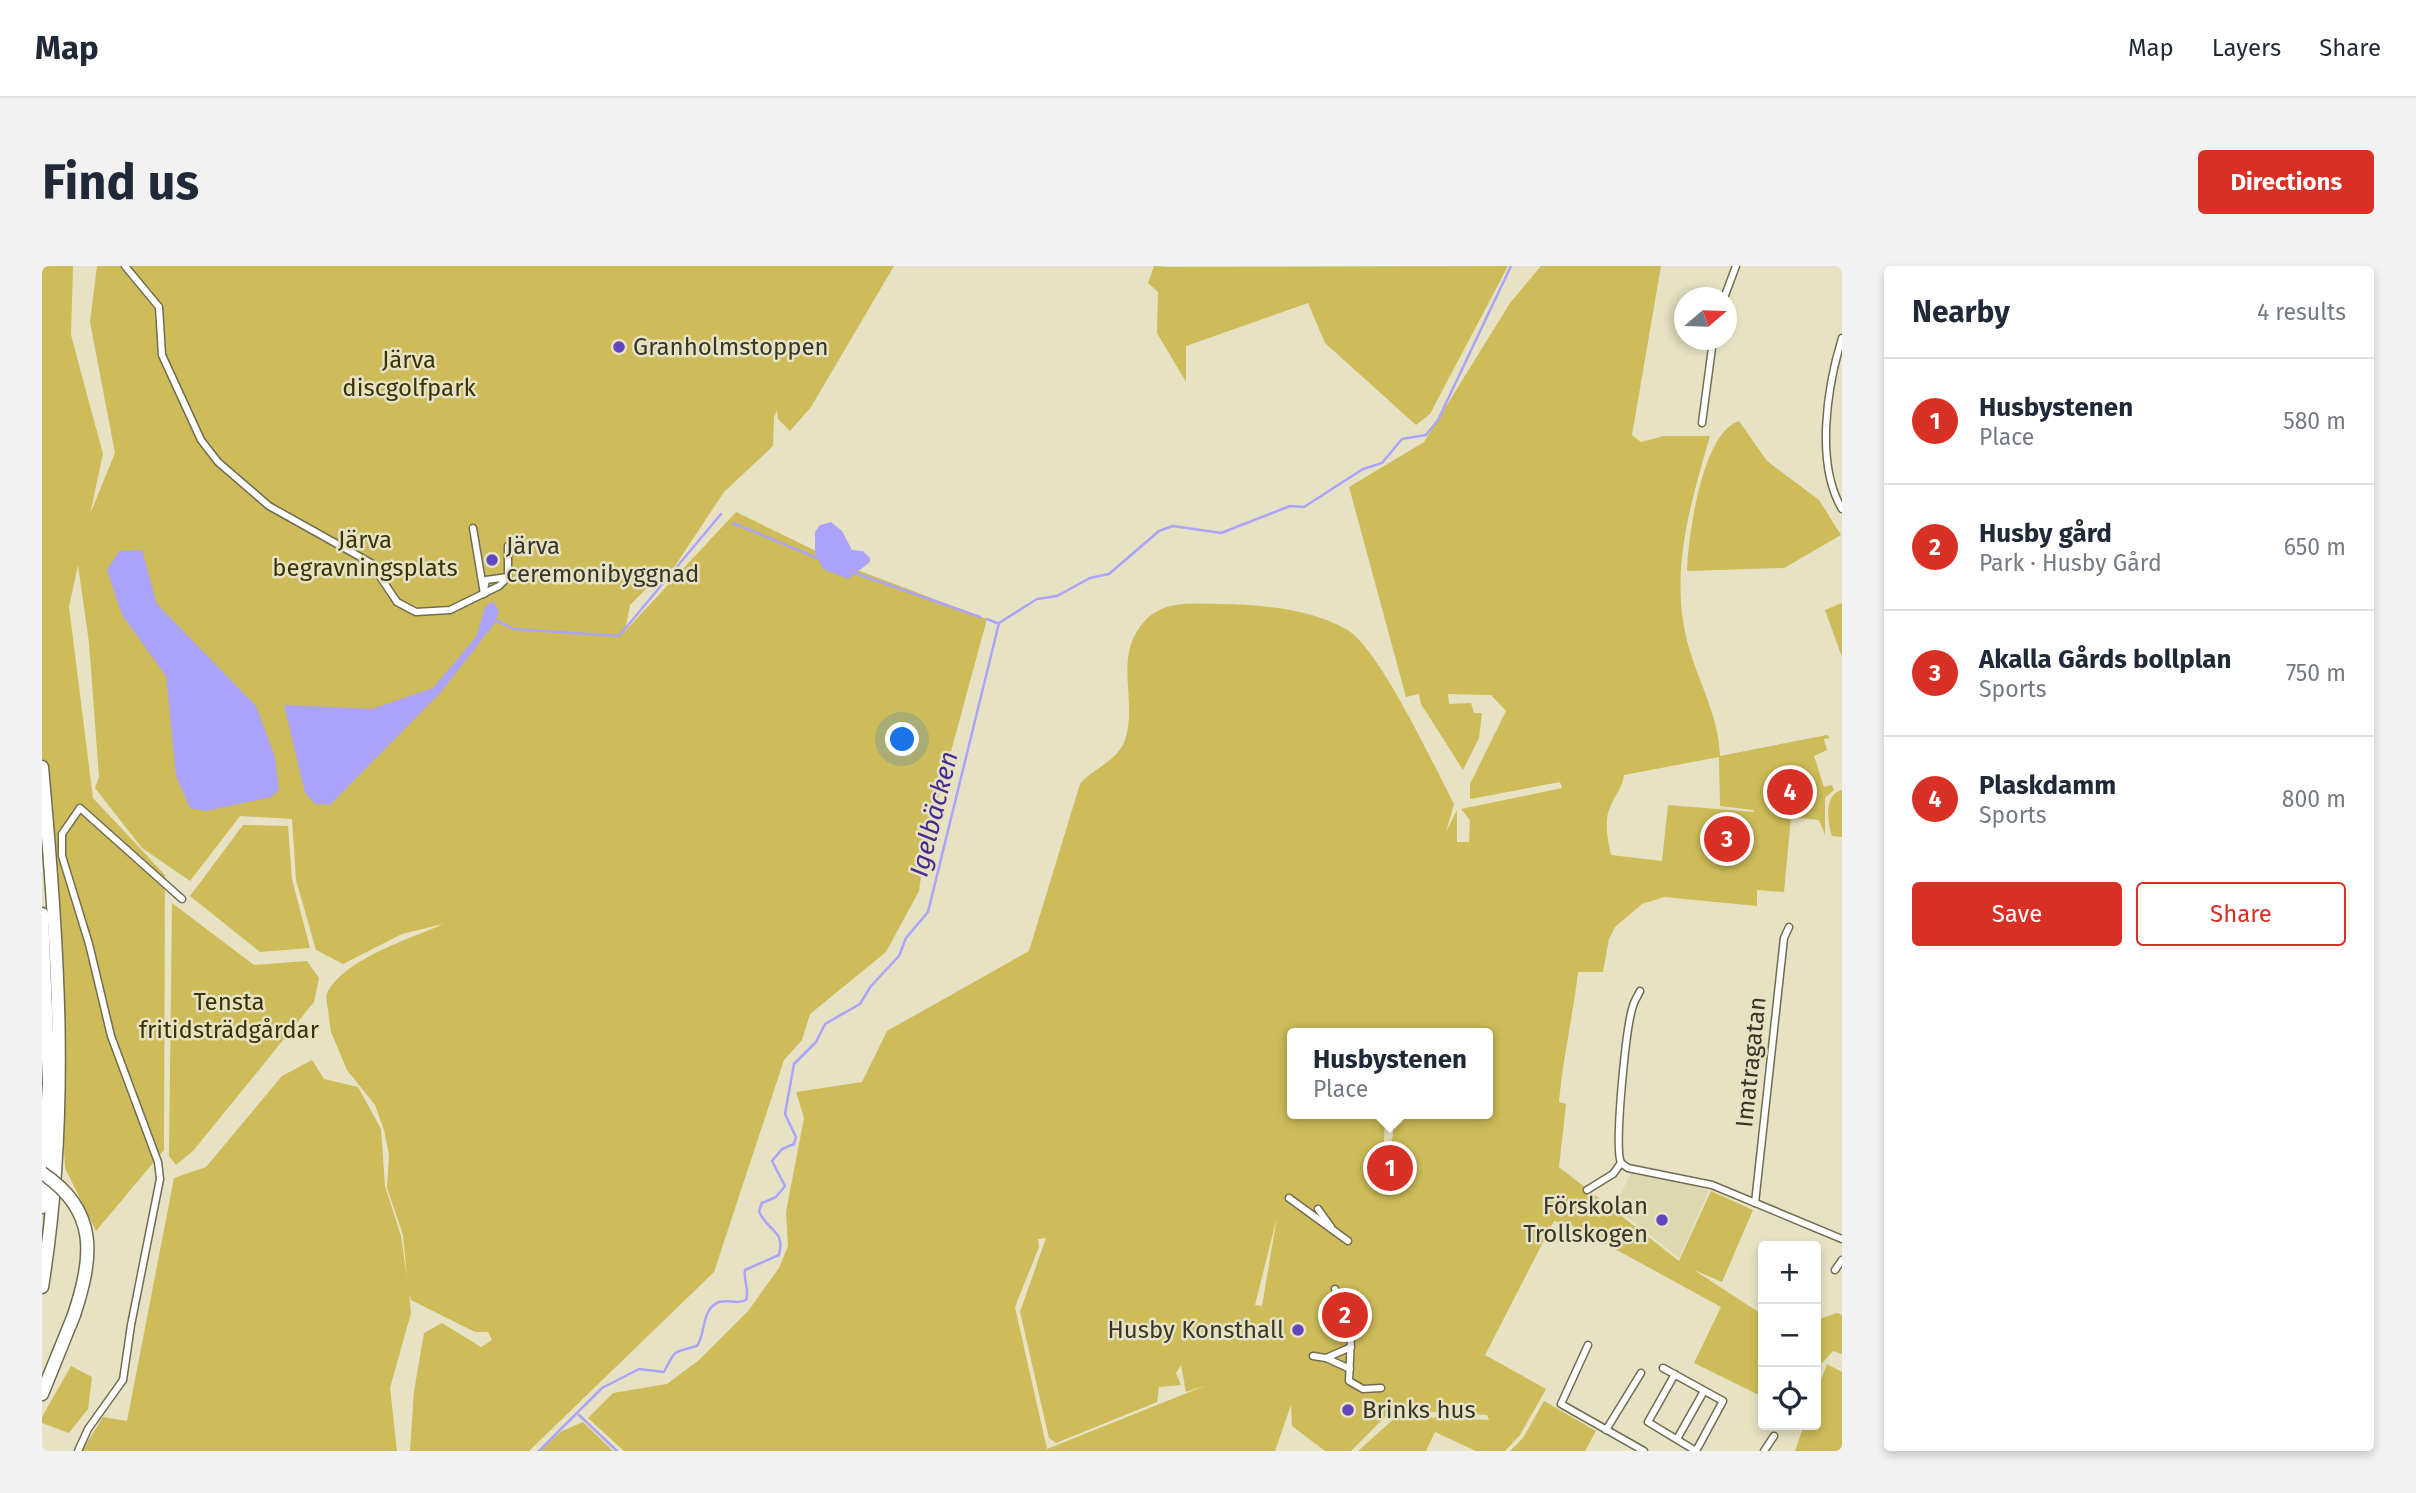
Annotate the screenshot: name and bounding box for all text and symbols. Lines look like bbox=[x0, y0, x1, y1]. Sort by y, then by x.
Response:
text: Map bbox=[35, 28, 99, 68]
text: Map bbox=[2128, 34, 2174, 62]
text: Layers bbox=[2212, 34, 2281, 62]
text: Share bbox=[2319, 34, 2381, 62]
button: Directions bbox=[2198, 150, 2374, 214]
text: Find us bbox=[42, 153, 199, 212]
north arrow bbox=[1674, 287, 1737, 350]
text: Nearby bbox=[1912, 294, 2010, 330]
text: 4 results bbox=[2257, 298, 2346, 326]
place label: Granholmstoppen bbox=[633, 333, 829, 361]
marker: Granholmstoppen bbox=[611, 339, 627, 355]
park label: Järva discgolfpark bbox=[342, 346, 476, 402]
text: Husbystenen bbox=[1979, 392, 2133, 423]
text: 1 bbox=[1930, 407, 1940, 435]
text: 580 m bbox=[2283, 407, 2346, 435]
text: Place bbox=[1979, 423, 2034, 451]
text: Husby gård bbox=[1979, 518, 2112, 549]
park label: Järva begravningsplats bbox=[272, 526, 458, 582]
place label: Järva ceremonibyggnad bbox=[506, 532, 699, 588]
text: 2 bbox=[1929, 533, 1941, 561]
text: 650 m bbox=[2284, 533, 2346, 561]
text: Park · Husby Gård bbox=[1979, 549, 2162, 577]
marker: Järva ceremonibyggnad bbox=[484, 552, 500, 568]
text: Akalla Gårds bollplan bbox=[1979, 644, 2232, 675]
text: 3 bbox=[1929, 659, 1941, 687]
text: 750 m bbox=[2286, 659, 2346, 687]
text: Sports bbox=[1979, 675, 2047, 703]
your location bbox=[885, 722, 919, 756]
water label: Igelbäcken bbox=[903, 748, 965, 880]
pin: 4 bbox=[1767, 766, 1813, 818]
text: Plaskdamm bbox=[1979, 770, 2116, 801]
text: 4 bbox=[1929, 785, 1942, 813]
text: 800 m bbox=[2282, 785, 2346, 813]
text: Sports bbox=[1979, 801, 2047, 829]
pin: 3 bbox=[1704, 813, 1750, 865]
button: Save bbox=[1912, 882, 2122, 946]
button: Share bbox=[2136, 882, 2346, 946]
park label: Tensta fritidsträdgårdar bbox=[139, 988, 320, 1044]
street label: Imatragatan bbox=[1730, 995, 1772, 1129]
popup bbox=[1287, 1028, 1493, 1119]
text: Husbystenen bbox=[1313, 1044, 1467, 1075]
text: Place bbox=[1313, 1075, 1368, 1103]
pin: 1 bbox=[1367, 1142, 1413, 1194]
place label: Förskolan Trollskogen bbox=[1523, 1192, 1648, 1248]
marker: Förskolan Trollskogen bbox=[1654, 1212, 1670, 1228]
map controls bbox=[1758, 1241, 1821, 1430]
button: + bbox=[1758, 1241, 1821, 1304]
pin: 2 bbox=[1322, 1289, 1368, 1341]
button: − bbox=[1758, 1304, 1821, 1367]
place label: Husby Konsthall bbox=[1107, 1316, 1284, 1344]
marker: Husby Konsthall bbox=[1290, 1322, 1306, 1338]
button: locate bbox=[1758, 1367, 1821, 1430]
place label: Brinks hus bbox=[1362, 1396, 1476, 1424]
marker: Brinks hus bbox=[1340, 1402, 1356, 1418]

